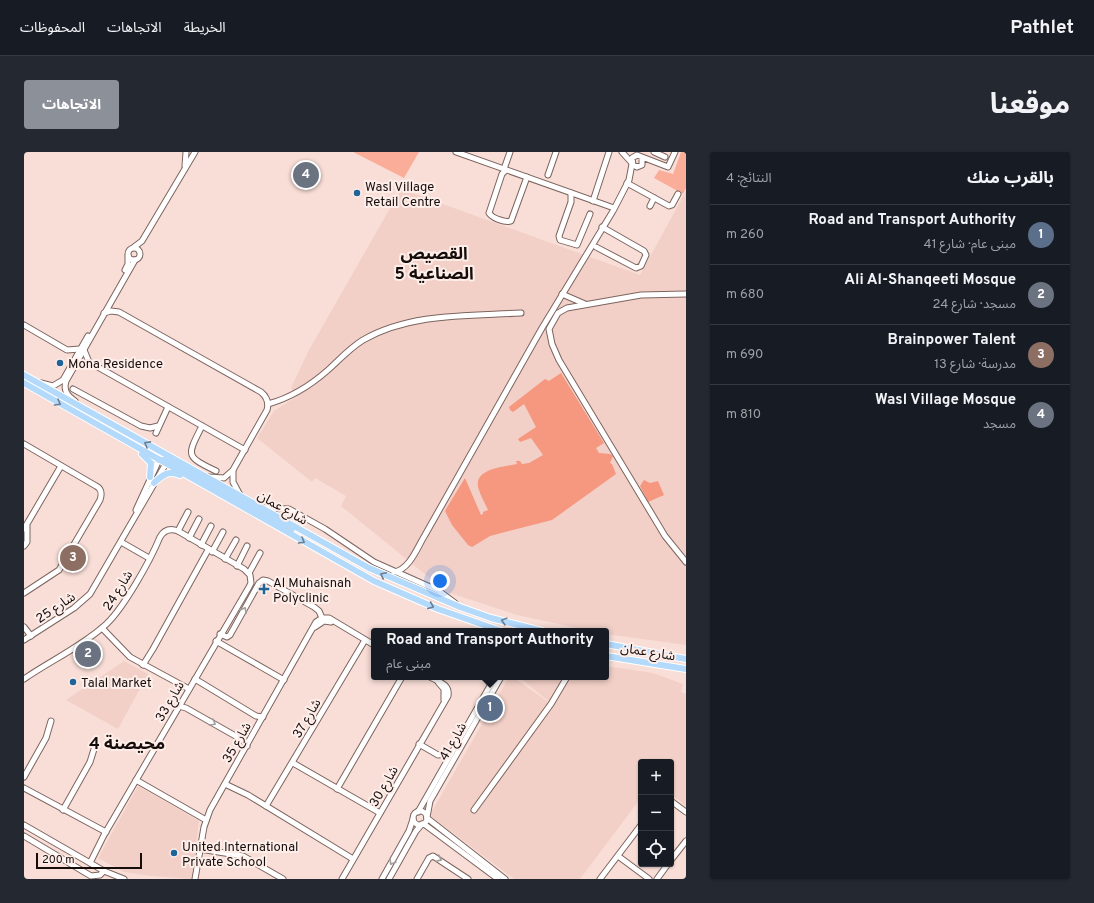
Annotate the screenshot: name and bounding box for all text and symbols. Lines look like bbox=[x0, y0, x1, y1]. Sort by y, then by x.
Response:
text: Pathlet bbox=[1010, 16, 1074, 40]
text: المحفوظات bbox=[20, 20, 85, 37]
text: الاتجاهات bbox=[107, 20, 162, 37]
text: الخريطة bbox=[184, 20, 226, 37]
button: الاتجاهات bbox=[24, 80, 119, 129]
text: موقعنا bbox=[990, 88, 1070, 124]
pin: 4 bbox=[293, 160, 319, 190]
text: بالقرب منك bbox=[967, 168, 1054, 190]
text: النتائج: 4 bbox=[726, 171, 772, 187]
place label: Wasl Village Retail Centre bbox=[365, 180, 440, 211]
marker: Wasl Village Retail Centre bbox=[352, 188, 362, 198]
text: Road and Transport Authority bbox=[808, 211, 1016, 230]
text: 260 m bbox=[726, 227, 764, 243]
text: 1 bbox=[1038, 227, 1044, 243]
text: مبنى عام · شارع 41 bbox=[924, 237, 1016, 253]
district label: القصيص الصناعية 5 bbox=[394, 244, 474, 286]
text: Ali Al-Shanqeeti Mosque bbox=[844, 271, 1016, 290]
text: 680 m bbox=[726, 287, 764, 303]
text: 2 bbox=[1037, 287, 1045, 303]
text: مسجد · شارع 24 bbox=[933, 297, 1016, 313]
text: Brainpower Talent bbox=[888, 331, 1016, 350]
text: 690 m bbox=[726, 347, 763, 363]
text: 3 bbox=[1037, 347, 1045, 363]
place label: Mona Residence bbox=[68, 357, 163, 373]
text: مدرسة · شارع 13 bbox=[934, 357, 1016, 373]
marker: Mona Residence bbox=[55, 358, 65, 368]
text: Wasl Village Mosque bbox=[875, 391, 1016, 410]
one-way arrow bbox=[54, 398, 61, 405]
text: 810 m bbox=[726, 407, 761, 423]
text: 4 bbox=[1037, 407, 1045, 423]
text: مسجد bbox=[983, 417, 1016, 433]
one-way arrow bbox=[144, 441, 151, 448]
street label: شارع عمان bbox=[254, 488, 310, 530]
one-way arrow bbox=[298, 537, 306, 544]
pin: 3 bbox=[60, 543, 86, 573]
street label: شارع 24 bbox=[100, 568, 138, 615]
your location bbox=[430, 571, 450, 591]
one-way arrow bbox=[380, 572, 387, 580]
place label: Al Muhaisnah Polyclinic bbox=[273, 576, 351, 607]
marker: Al Muhaisnah Polyclinic bbox=[258, 583, 270, 595]
street label: شارع 25 bbox=[33, 590, 80, 629]
one-way arrow bbox=[427, 602, 434, 610]
one-way arrow bbox=[239, 607, 246, 614]
one-way arrow bbox=[501, 618, 508, 626]
popup bbox=[371, 628, 609, 680]
text: Road and Transport Authority bbox=[386, 631, 594, 650]
pin: 2 bbox=[75, 639, 101, 669]
street label: شارع عمان bbox=[619, 641, 676, 666]
text: مبنى عام bbox=[386, 657, 431, 673]
place label: Talal Market bbox=[81, 676, 152, 692]
marker: Talal Market bbox=[68, 677, 78, 687]
street label: شارع 33 bbox=[153, 679, 190, 726]
pin: 1 bbox=[477, 693, 503, 723]
street label: شارع 37 bbox=[290, 696, 326, 742]
one-way arrow bbox=[209, 719, 217, 726]
street label: شارع 35 bbox=[220, 720, 257, 767]
street label: شارع 41 bbox=[436, 720, 472, 764]
district label: محيصنة 4 bbox=[89, 734, 165, 756]
map controls bbox=[638, 759, 674, 867]
button: + bbox=[638, 759, 674, 795]
street label: شارع 30 bbox=[367, 764, 404, 811]
button: − bbox=[638, 795, 674, 831]
button: locate bbox=[638, 831, 674, 867]
place label: United International Private School bbox=[182, 840, 298, 871]
marker: United International Private School bbox=[169, 848, 179, 858]
scale bar bbox=[36, 851, 142, 870]
text: 200 m bbox=[42, 853, 75, 867]
one-way arrow bbox=[435, 854, 442, 862]
one-way arrow bbox=[389, 858, 397, 865]

